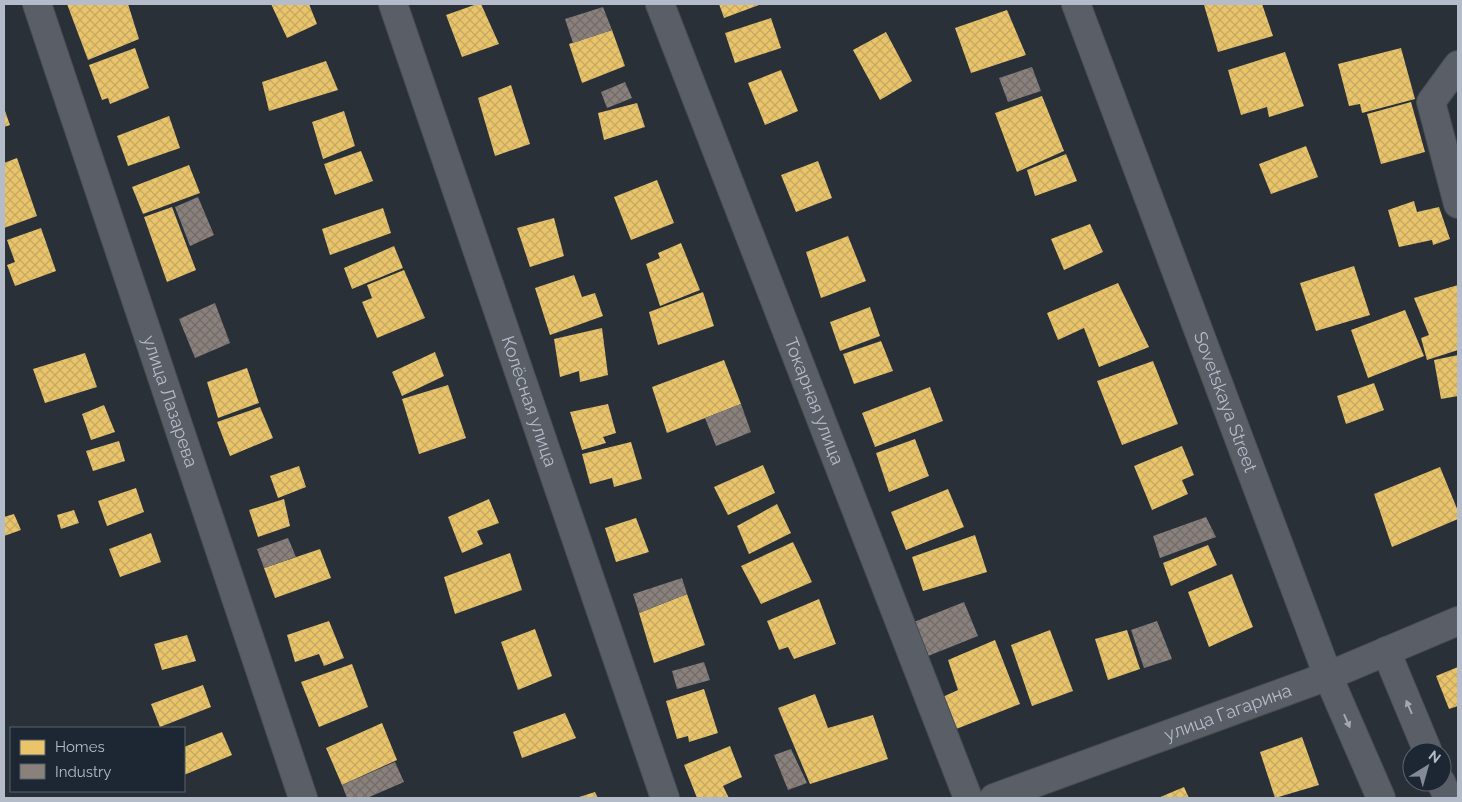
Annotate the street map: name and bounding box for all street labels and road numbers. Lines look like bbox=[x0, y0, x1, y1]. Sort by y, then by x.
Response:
street label: Sovetskaya Street bbox=[1190, 328, 1262, 475]
street label: улица Лазарева bbox=[139, 333, 202, 470]
street label: Колёсная улица bbox=[497, 333, 562, 469]
street label: Токарная улица bbox=[780, 334, 849, 468]
street label: улица Гагарина bbox=[1161, 679, 1294, 745]

